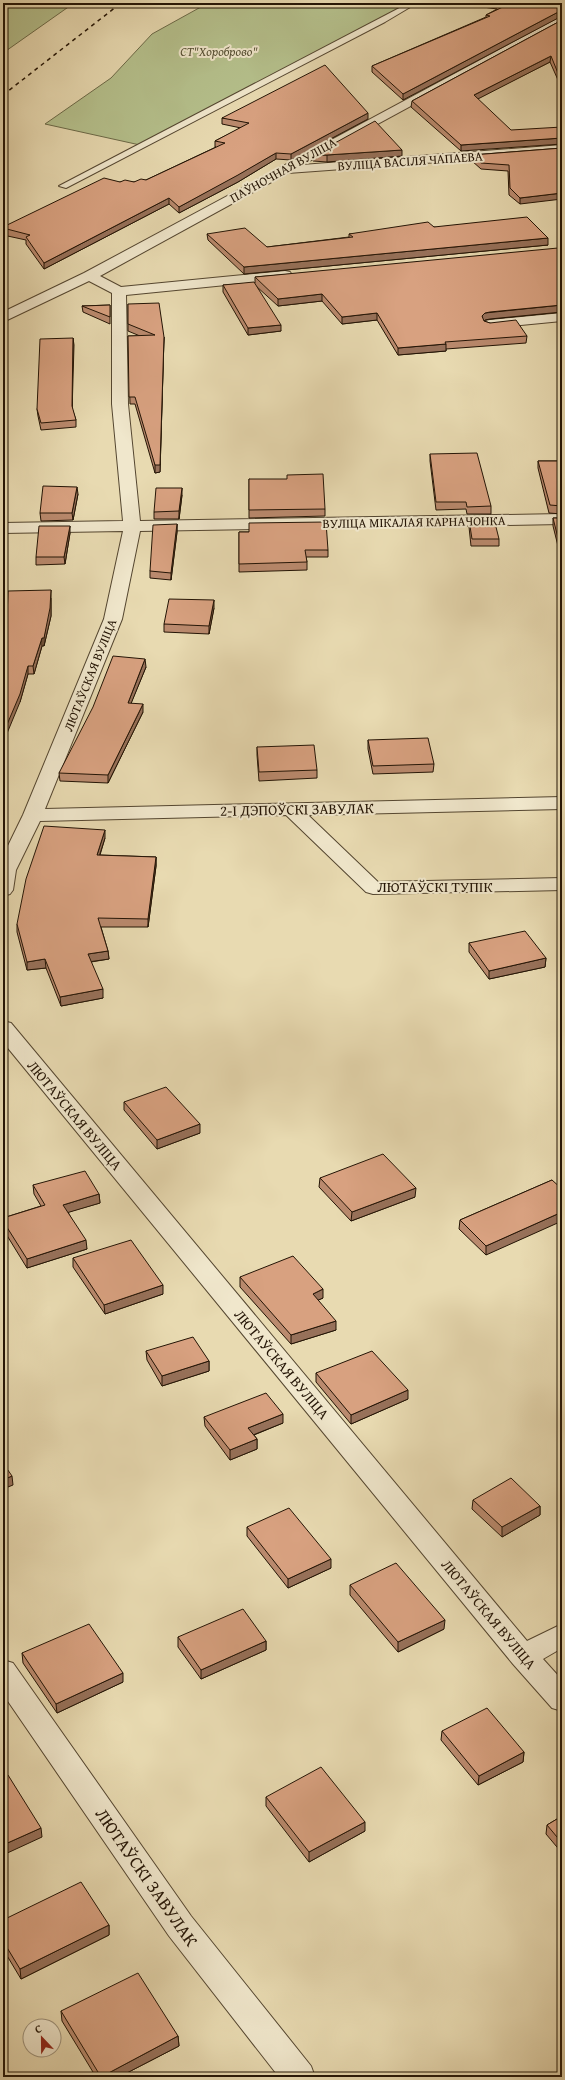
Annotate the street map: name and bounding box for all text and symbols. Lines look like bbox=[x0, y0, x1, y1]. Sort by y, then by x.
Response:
park label: СТ"Хороброво" bbox=[180, 42, 258, 61]
street label: ПАЎНОЧНАЯ ВУЛІЦА bbox=[226, 133, 340, 207]
street label: ВУЛІЦА ВАСІЛЯ ЧАПАЕВА bbox=[337, 146, 483, 176]
street label: ВУЛІЦА МІКАЛАЯ КАРНАЧОНКА bbox=[322, 511, 506, 533]
street label: ЛЮТАЎСКАЯ ВУЛІЦА bbox=[59, 616, 121, 734]
street label: 2-І ДЭПОЎСКІ ЗАВУЛАК bbox=[220, 797, 375, 821]
street label: ЛЮТАЎСКІ ТУПІК bbox=[377, 876, 493, 897]
street label: ЛЮТАЎСКАЯ ВУЛІЦА bbox=[23, 1055, 127, 1175]
street label: ЛЮТАЎСКАЯ ВУЛІЦА bbox=[230, 1304, 334, 1424]
street label: ЛЮТАЎСКАЯ ВУЛІЦА bbox=[437, 1554, 541, 1674]
street label: ЛЮТАЎСКІ ЗАВУЛАК bbox=[89, 1802, 205, 1952]
north arrow bbox=[22, 2018, 62, 2058]
text: С bbox=[32, 2020, 44, 2037]

